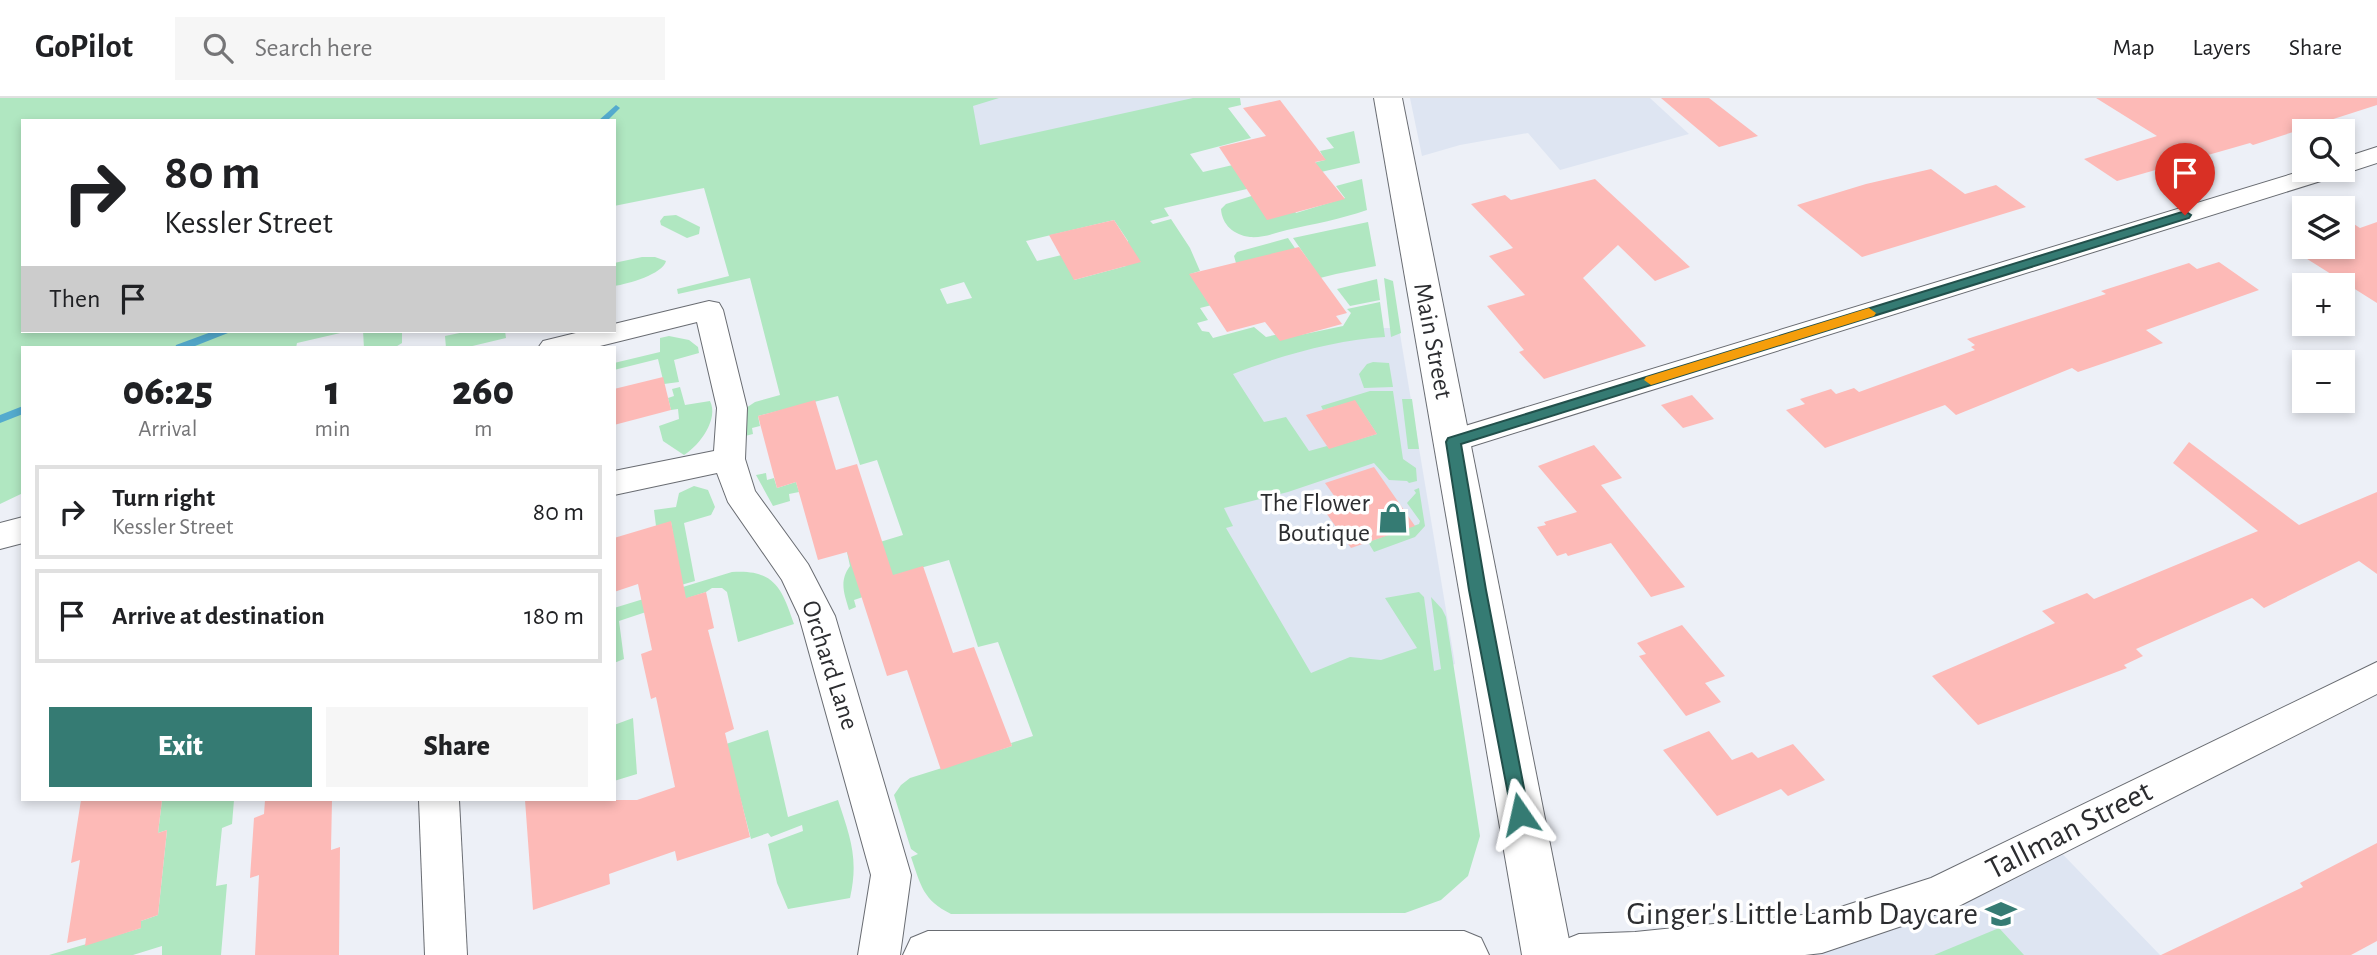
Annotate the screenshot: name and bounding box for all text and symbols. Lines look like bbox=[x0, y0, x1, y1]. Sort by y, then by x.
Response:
search box bbox=[175, 17, 665, 80]
icon: search bbox=[199, 29, 237, 67]
text: GoPilot bbox=[35, 31, 133, 64]
text: Search here bbox=[255, 35, 372, 61]
text: Map bbox=[2112, 36, 2154, 60]
text: Layers bbox=[2192, 36, 2251, 60]
text: Share bbox=[2289, 36, 2342, 60]
map controls bbox=[2292, 119, 2355, 413]
button: search bbox=[2292, 119, 2355, 182]
pin bbox=[2155, 143, 2215, 215]
icon: right bbox=[49, 147, 140, 238]
text: 80 m bbox=[164, 149, 261, 198]
icon: arrive bbox=[2166, 154, 2204, 192]
button: layers bbox=[2292, 196, 2355, 259]
text: Kessler Street bbox=[164, 207, 333, 239]
button: + bbox=[2292, 273, 2355, 336]
icon: arrive bbox=[114, 280, 152, 318]
street label: Main Street bbox=[1409, 281, 1457, 401]
text: Then bbox=[49, 286, 100, 312]
button: − bbox=[2292, 350, 2355, 413]
text: 06:25 bbox=[123, 370, 213, 412]
text: 1 bbox=[325, 370, 340, 412]
text: 260 bbox=[452, 370, 514, 412]
text: Arrival bbox=[138, 418, 197, 441]
text: min bbox=[315, 418, 350, 441]
text: m bbox=[474, 418, 492, 441]
text: Turn right bbox=[112, 485, 215, 511]
place label: The Flower Boutique bbox=[1260, 490, 1371, 546]
icon: right bbox=[53, 493, 91, 531]
text: 80 m bbox=[533, 499, 584, 525]
shop icon: The Flower Boutique bbox=[1376, 501, 1410, 535]
text: Kessler Street bbox=[112, 516, 233, 539]
icon: arrive bbox=[53, 597, 91, 635]
street label: Orchard Lane bbox=[797, 597, 863, 733]
text: Arrive at destination bbox=[112, 603, 325, 629]
text: 180 m bbox=[524, 603, 584, 629]
button: Exit bbox=[49, 707, 312, 787]
button: Share bbox=[326, 707, 588, 787]
street label: Tallman Street bbox=[1981, 775, 2157, 885]
position arrow bbox=[1483, 777, 1557, 851]
school or university icon: Ginger's Little Lamb Daycare bbox=[1984, 897, 2018, 931]
place label: Ginger's Little Lamb Daycare bbox=[1627, 898, 1978, 930]

